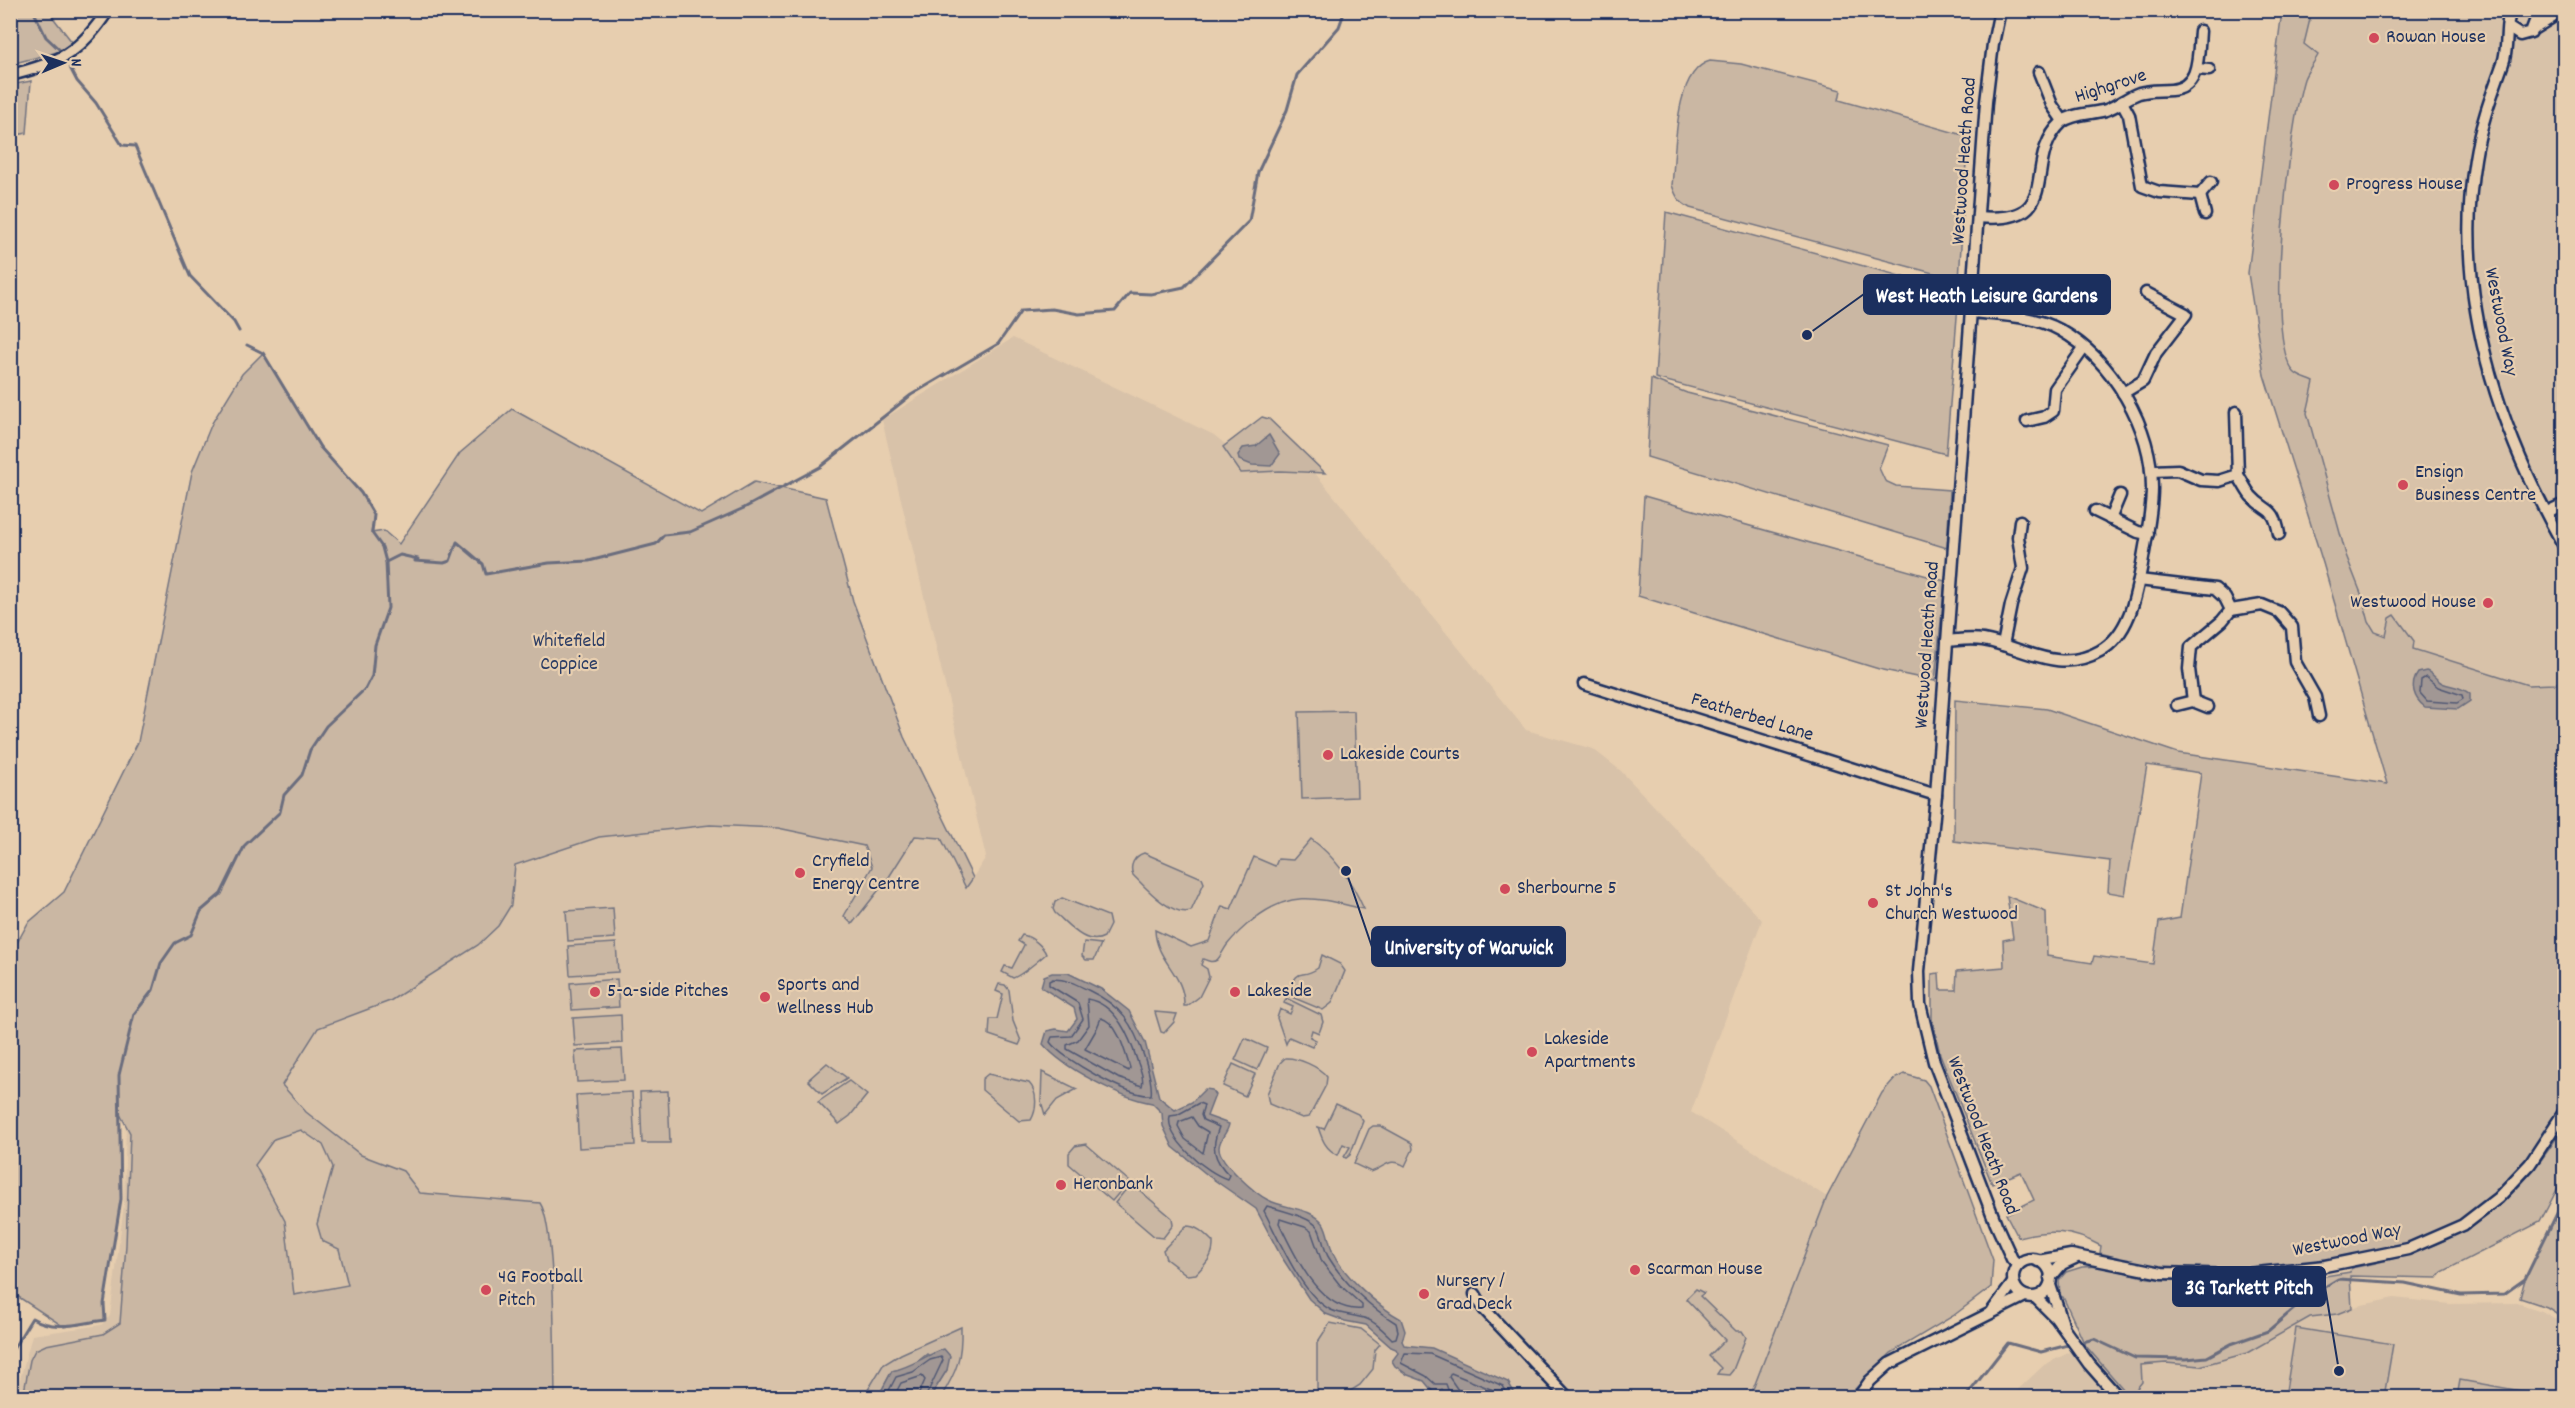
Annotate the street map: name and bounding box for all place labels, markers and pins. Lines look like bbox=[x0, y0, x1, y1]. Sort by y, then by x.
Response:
place label: Rowan House bbox=[2386, 24, 2486, 52]
marker: Rowan House bbox=[2367, 31, 2381, 45]
place label: Progress House bbox=[2346, 171, 2463, 199]
marker: Progress House bbox=[2327, 178, 2341, 192]
callout: West Heath Leisure Gardens bbox=[1864, 275, 2110, 314]
place label: Ensign Business Centre bbox=[2415, 459, 2536, 510]
marker: Ensign Business Centre bbox=[2396, 478, 2410, 492]
place label: Westwood House bbox=[2350, 589, 2476, 617]
marker: Westwood House bbox=[2481, 596, 2495, 610]
place label: Lakeside Courts bbox=[1340, 741, 1460, 769]
marker: Lakeside Courts bbox=[1321, 748, 1335, 762]
place label: Cryfield Energy Centre bbox=[812, 848, 920, 899]
marker: Cryfield Energy Centre bbox=[793, 866, 807, 880]
place label: Sherbourne 5 bbox=[1517, 875, 1617, 903]
place label: St John's Church Westwood bbox=[1885, 878, 2018, 929]
marker: Sherbourne 5 bbox=[1498, 882, 1512, 896]
marker: St John's Church Westwood bbox=[1866, 896, 1880, 910]
callout: University of Warwick bbox=[1372, 927, 1565, 966]
place label: Sports and Wellness Hub bbox=[777, 972, 874, 1023]
place label: 5-a-side Pitches bbox=[607, 978, 729, 1006]
place label: Lakeside bbox=[1247, 978, 1312, 1006]
marker: 5-a-side Pitches bbox=[588, 985, 602, 999]
marker: Lakeside bbox=[1228, 985, 1242, 999]
marker: Sports and Wellness Hub bbox=[758, 990, 772, 1004]
place label: Lakeside Apartments bbox=[1544, 1026, 1636, 1077]
marker: Lakeside Apartments bbox=[1525, 1045, 1539, 1059]
place label: Heronbank bbox=[1073, 1171, 1153, 1199]
marker: Heronbank bbox=[1054, 1178, 1068, 1192]
place label: Scarman House bbox=[1647, 1256, 1763, 1284]
marker: Scarman House bbox=[1628, 1263, 1642, 1277]
place label: 4G Football Pitch bbox=[498, 1264, 583, 1315]
callout: 3G Tarkett Pitch bbox=[2173, 1267, 2325, 1306]
place label: Nursery / Grad Deck bbox=[1436, 1268, 1512, 1319]
marker: 4G Football Pitch bbox=[479, 1283, 493, 1297]
marker: Nursery / Grad Deck bbox=[1417, 1287, 1431, 1301]

